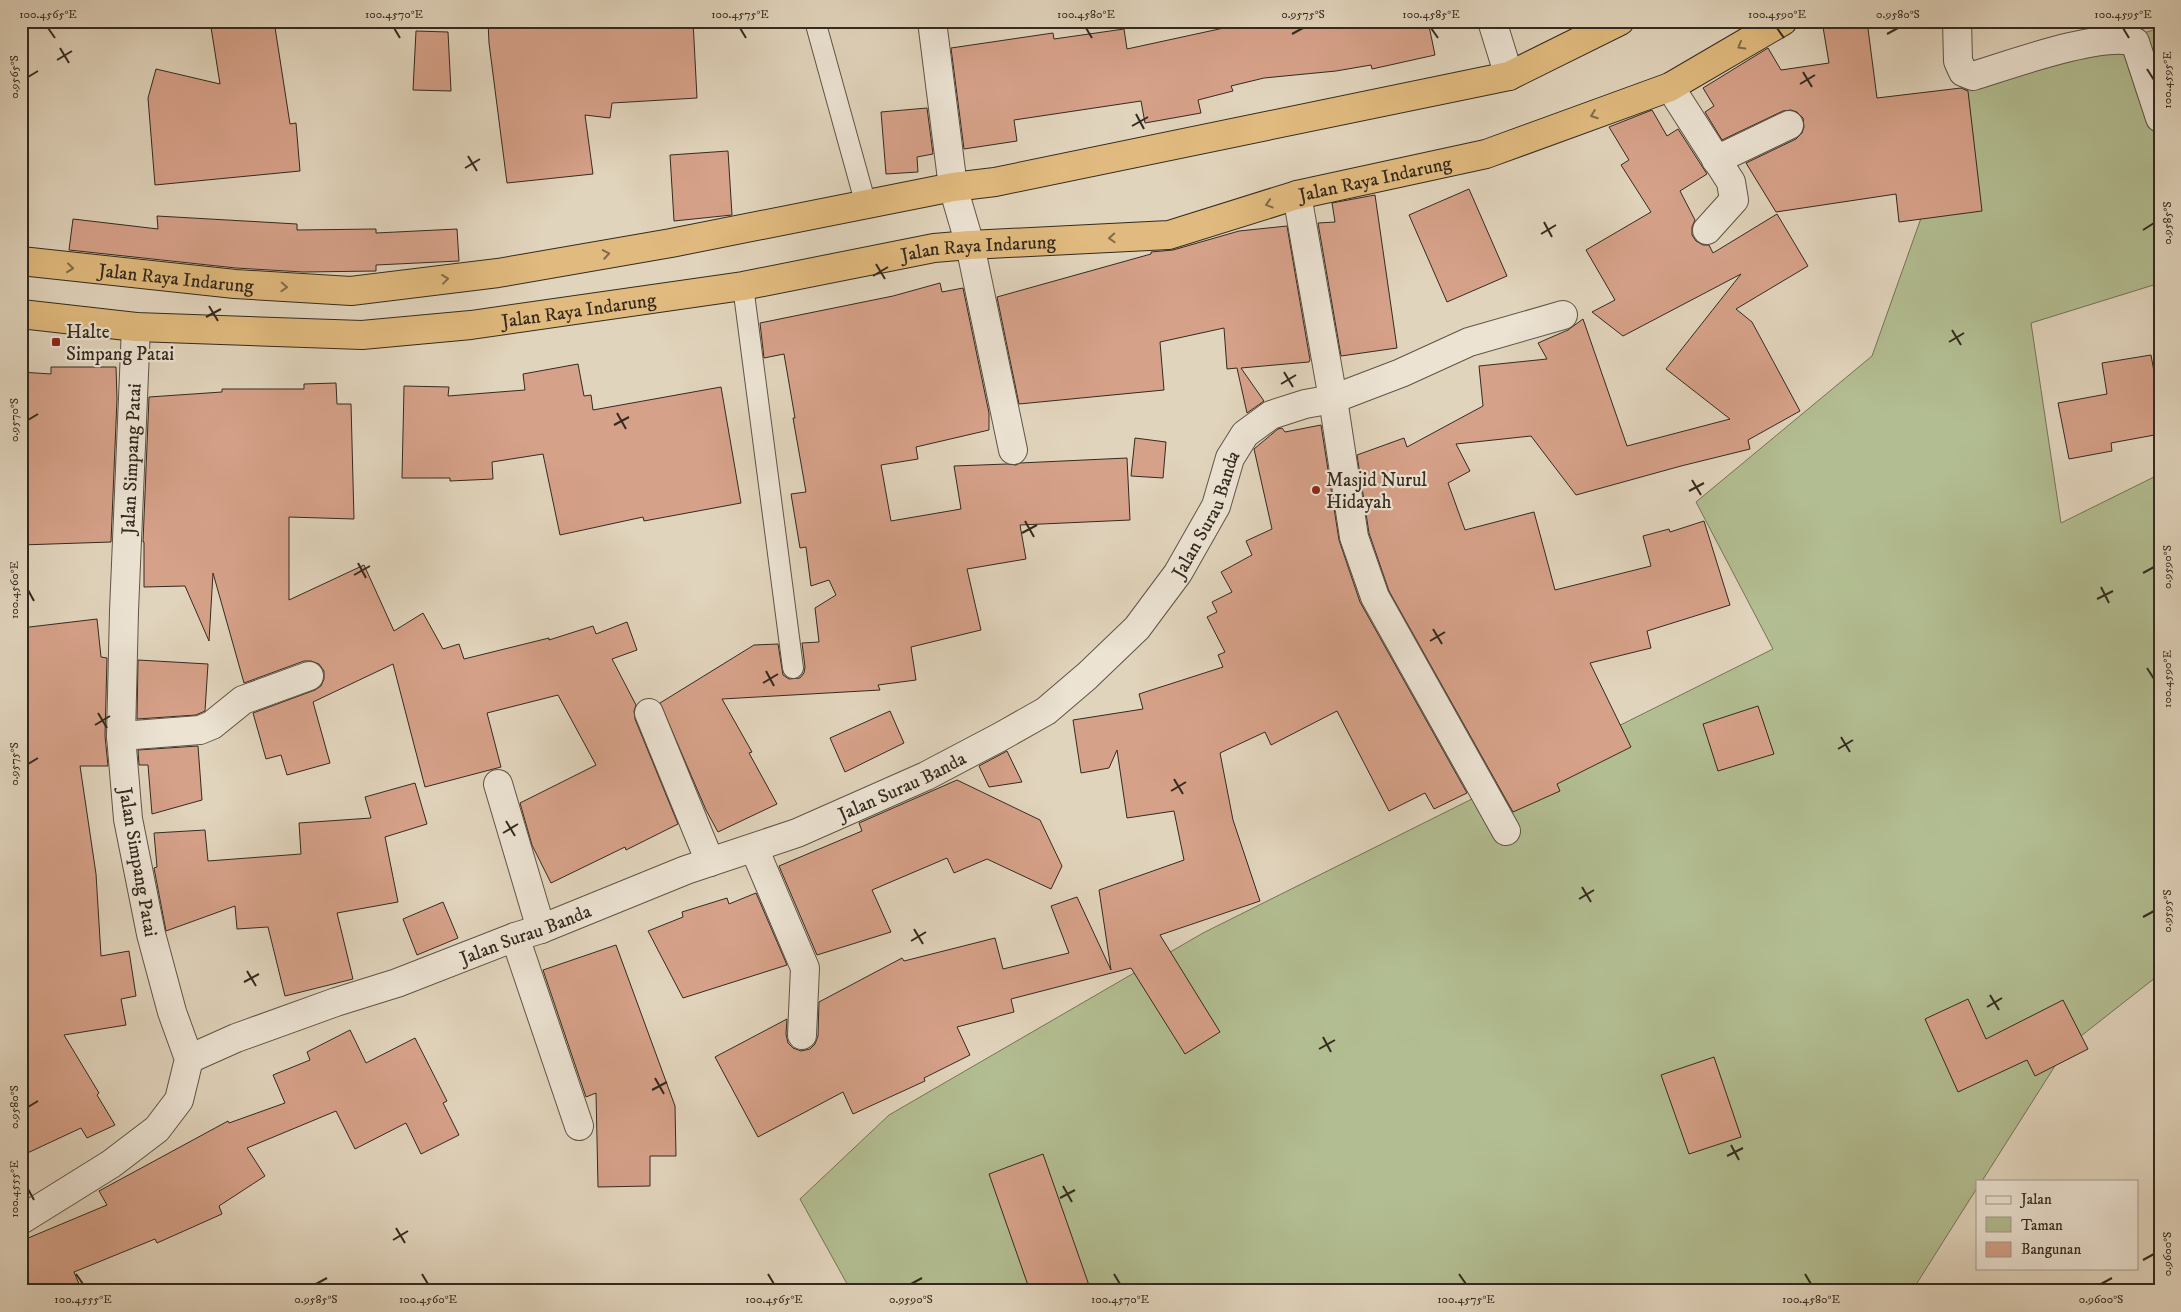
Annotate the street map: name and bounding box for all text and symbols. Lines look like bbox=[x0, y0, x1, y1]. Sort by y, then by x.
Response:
text: 100.4565°E bbox=[19, 7, 77, 22]
text: 100.4570°E bbox=[365, 7, 424, 22]
text: 100.4575°E bbox=[711, 7, 769, 22]
text: 100.4580°E bbox=[1057, 7, 1115, 22]
text: 0.9575°S bbox=[1281, 7, 1325, 22]
text: 100.4585°E bbox=[1402, 7, 1460, 22]
text: 100.4590°E bbox=[1748, 7, 1806, 22]
text: 0.9580°S bbox=[1876, 7, 1920, 22]
text: 100.4595°E bbox=[2094, 7, 2152, 22]
one-way arrow bbox=[1737, 39, 1746, 49]
text: 100.4595°E bbox=[2160, 51, 2175, 109]
text: 0.9565°S bbox=[7, 55, 22, 99]
one-way arrow bbox=[1590, 109, 1599, 119]
street label: Jalan Raya Indarung bbox=[1295, 152, 1454, 208]
one-way arrow bbox=[1266, 198, 1274, 208]
text: 0.9585°S bbox=[2160, 201, 2175, 245]
street label: Jalan Raya Indarung bbox=[897, 231, 1057, 268]
one-way arrow bbox=[1107, 232, 1115, 243]
one-way arrow bbox=[601, 249, 610, 259]
street label: Jalan Raya Indarung bbox=[95, 259, 255, 298]
one-way arrow bbox=[66, 262, 74, 273]
one-way arrow bbox=[442, 274, 450, 285]
one-way arrow bbox=[280, 282, 288, 293]
street label: Jalan Raya Indarung bbox=[498, 289, 658, 334]
place label: Halte Simpang Patai bbox=[66, 321, 174, 366]
marker: Halte Simpang Patai bbox=[50, 336, 62, 348]
street label: Jalan Simpang Patai bbox=[117, 383, 147, 537]
text: 0.9570°S bbox=[7, 398, 22, 442]
street label: Jalan Surau Banda bbox=[1167, 446, 1245, 584]
place label: Masjid Nurul Hidayah bbox=[1326, 469, 1427, 514]
marker: Masjid Nurul Hidayah bbox=[1310, 484, 1322, 496]
text: 0.9590°S bbox=[2160, 545, 2175, 589]
text: 100.4560°E bbox=[7, 560, 22, 619]
text: 100.4590°E bbox=[2160, 650, 2175, 708]
text: 0.9575°S bbox=[7, 742, 22, 786]
street label: Jalan Surau Banda bbox=[833, 747, 970, 827]
street label: Jalan Simpang Patai bbox=[113, 784, 162, 939]
text: 0.9595°S bbox=[2160, 889, 2175, 933]
street label: Jalan Surau Banda bbox=[455, 900, 595, 971]
text: 0.9580°S bbox=[7, 1085, 22, 1129]
text: 100.4555°E bbox=[7, 1160, 22, 1218]
legend bbox=[1976, 1180, 2138, 1270]
text: Jalan bbox=[2019, 1190, 2052, 1209]
text: Taman bbox=[2021, 1216, 2063, 1235]
text: 0.9600°S bbox=[2160, 1232, 2175, 1276]
text: Bangunan bbox=[2021, 1240, 2081, 1259]
text: 100.4555°E bbox=[54, 1292, 112, 1307]
text: 0.9585°S bbox=[294, 1292, 338, 1307]
text: 100.4560°E bbox=[399, 1292, 458, 1307]
text: 100.4565°E bbox=[745, 1292, 803, 1307]
text: 0.9590°S bbox=[889, 1292, 933, 1307]
text: 100.4570°E bbox=[1091, 1292, 1150, 1307]
text: 100.4575°E bbox=[1437, 1292, 1495, 1307]
text: 100.4580°E bbox=[1782, 1292, 1840, 1307]
text: 0.9600°S bbox=[2079, 1292, 2123, 1307]

